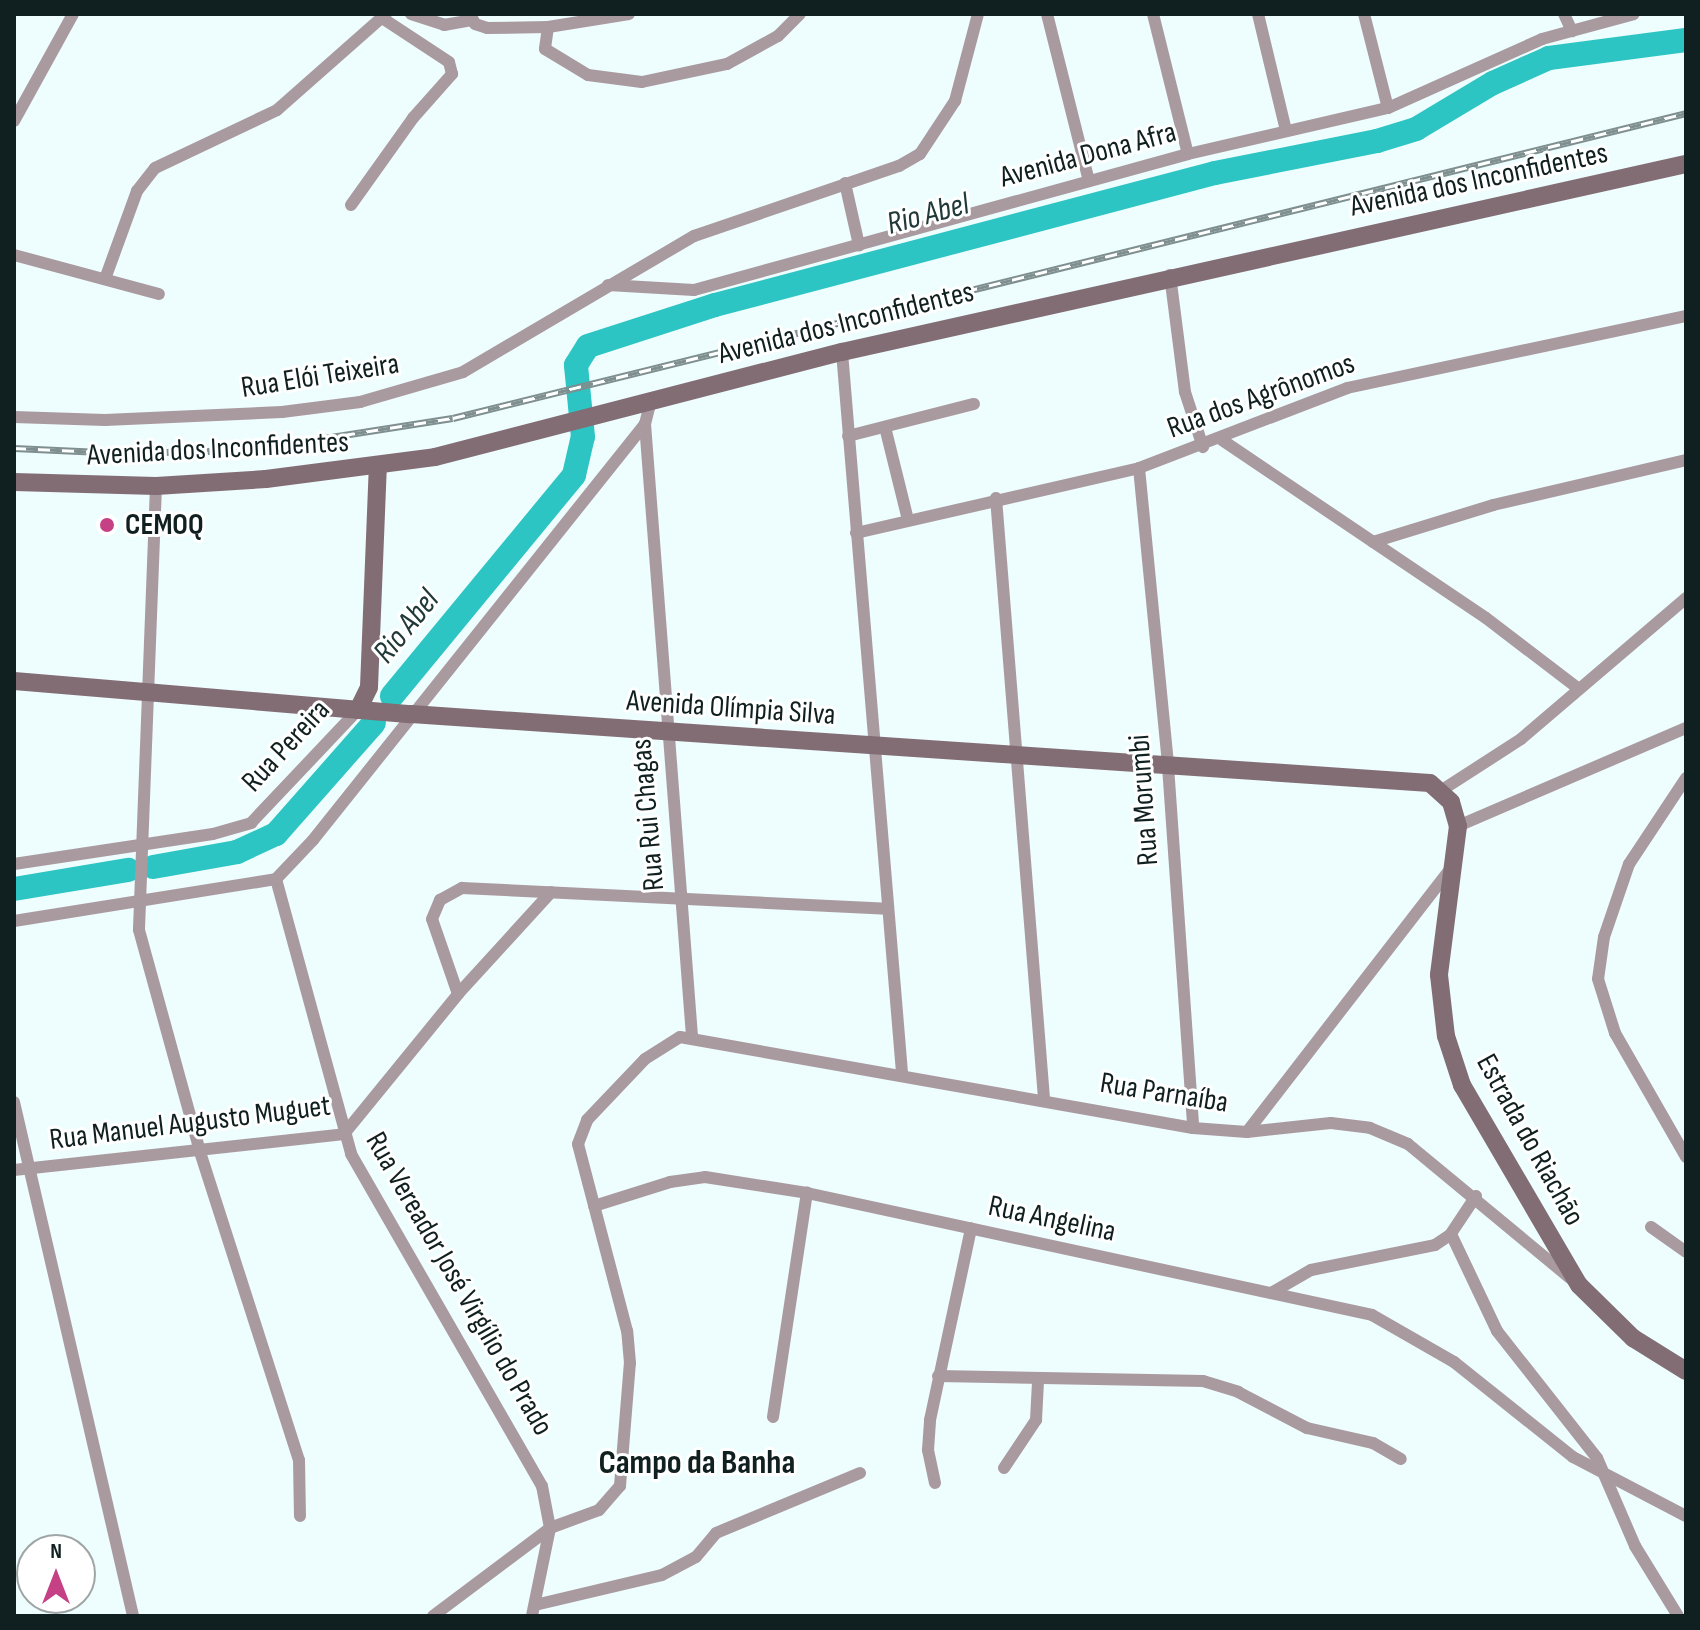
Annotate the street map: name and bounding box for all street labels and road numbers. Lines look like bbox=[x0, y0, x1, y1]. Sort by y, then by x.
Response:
street label: Avenida Dona Afra bbox=[996, 114, 1180, 196]
street label: Avenida dos Inconfidentes bbox=[1347, 135, 1611, 225]
street label: Avenida dos Inconfidentes bbox=[714, 274, 978, 372]
street label: Rua dos Agrônomos bbox=[1162, 345, 1360, 447]
street label: Rua Elói Teixeira bbox=[238, 346, 402, 406]
street label: Avenida dos Inconfidentes bbox=[86, 424, 350, 474]
street label: Avenida Olímpia Silva bbox=[625, 683, 837, 733]
street label: Rua Pereira bbox=[234, 692, 338, 800]
street label: Rua Morumbi bbox=[1121, 733, 1167, 867]
street label: Rua Rui Chagas bbox=[623, 738, 673, 892]
street label: Estrada do Riachão bbox=[1468, 1048, 1592, 1232]
street label: Rua Parnaíba bbox=[1097, 1065, 1231, 1121]
street label: Rua Manuel Augusto Muguet bbox=[48, 1088, 332, 1158]
street label: Rua Vereador José Virgílio do Prado bbox=[357, 1126, 561, 1442]
street label: Rua Angelina bbox=[985, 1188, 1119, 1250]

